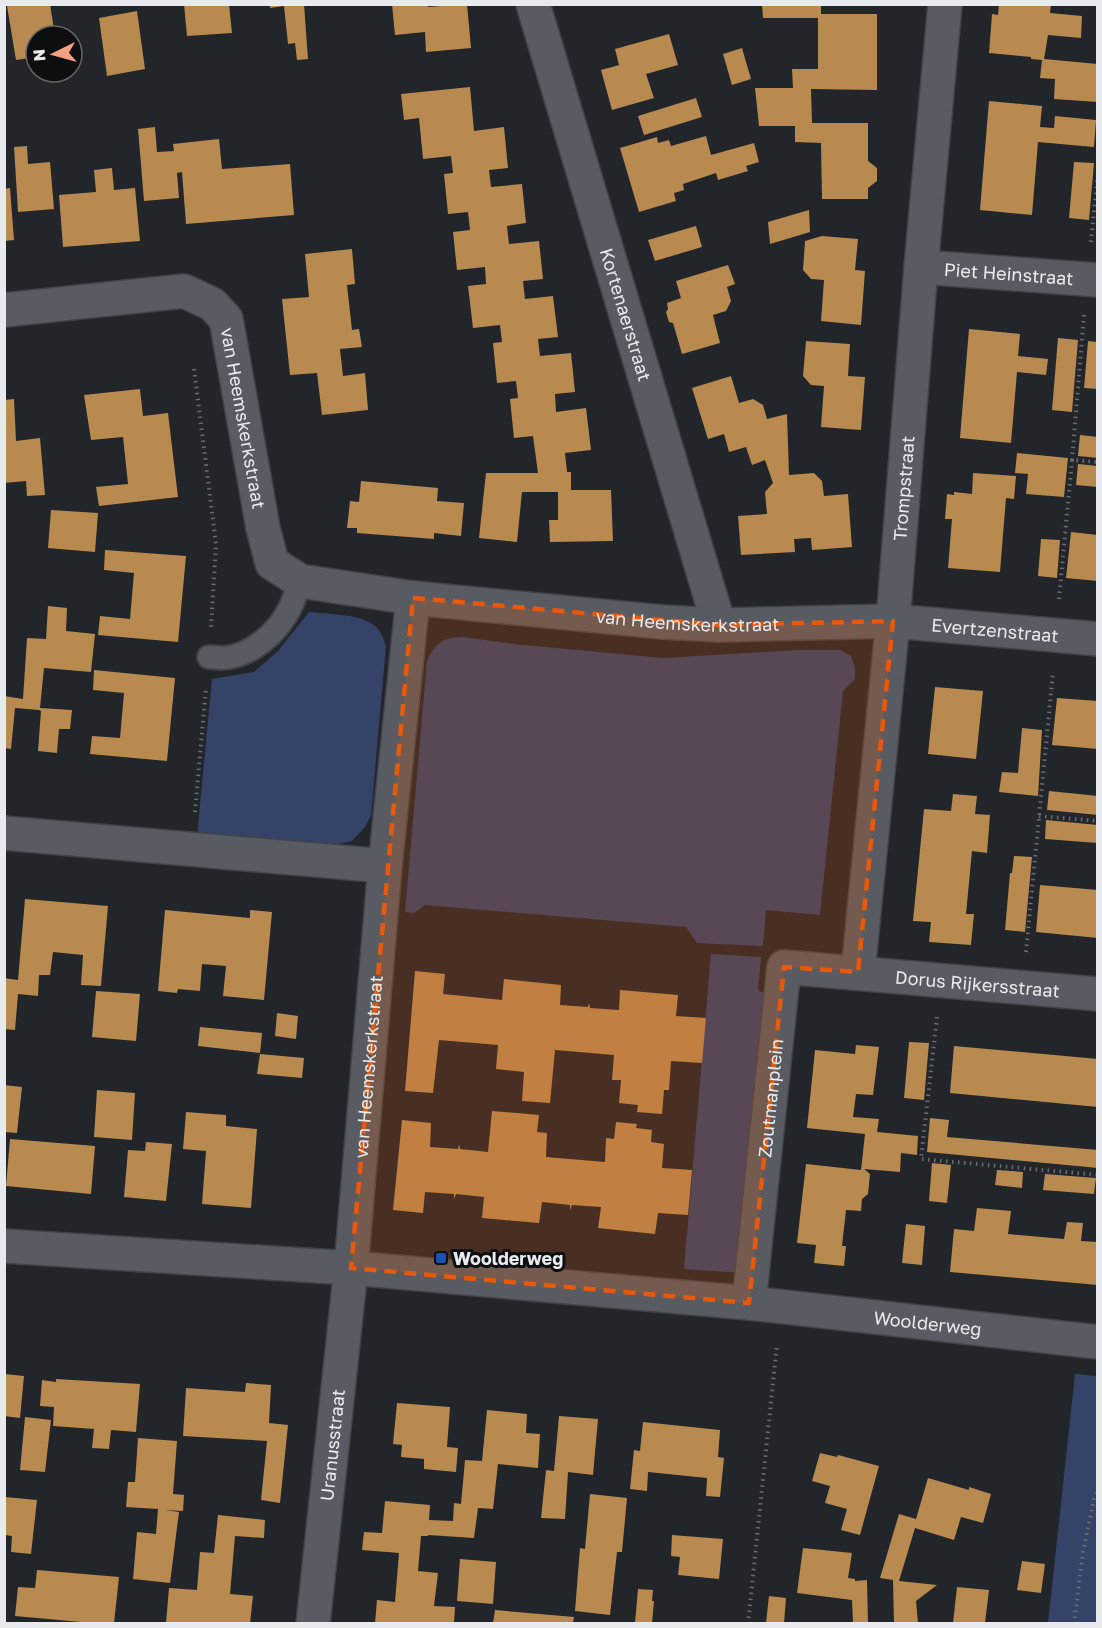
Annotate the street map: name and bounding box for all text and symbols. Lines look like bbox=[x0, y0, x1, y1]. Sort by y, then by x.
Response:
north arrow bbox=[24, 24, 84, 84]
text: N bbox=[29, 48, 50, 62]
street label: Kortenaerstraat bbox=[596, 245, 656, 383]
street label: Piet Heinstraat bbox=[943, 258, 1074, 289]
street label: van Heemskerkstraat bbox=[217, 326, 270, 510]
street label: Trompstraat bbox=[888, 435, 919, 541]
street label: van Heemskerkstraat bbox=[595, 605, 780, 636]
street label: Evertzenstraat bbox=[930, 613, 1060, 646]
street label: Dorus Rijkersstraat bbox=[894, 966, 1061, 1002]
street label: van Heemskerkstraat bbox=[349, 974, 387, 1159]
street label: Zoutmanplein bbox=[753, 1038, 787, 1159]
place label: Woolderweg bbox=[453, 1247, 563, 1269]
marker: Woolderweg bbox=[434, 1251, 448, 1265]
street label: Woolderweg bbox=[872, 1306, 983, 1340]
street label: Uranusstraat bbox=[315, 1388, 349, 1502]

